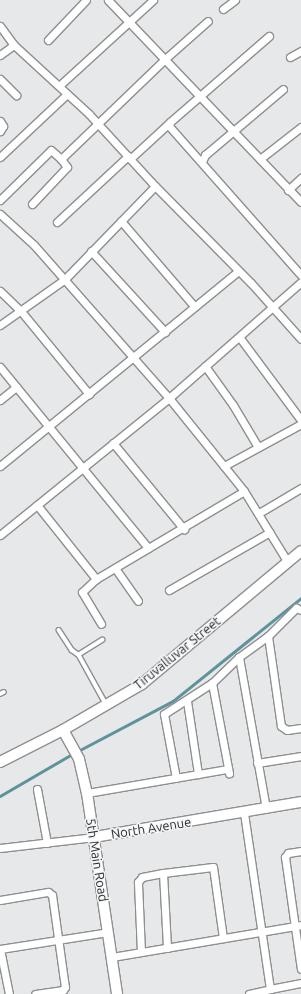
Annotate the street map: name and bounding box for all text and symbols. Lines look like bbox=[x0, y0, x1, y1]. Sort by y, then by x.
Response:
street label: Tiruvalluvar Street bbox=[130, 613, 224, 693]
street label: North Avenue bbox=[110, 814, 192, 842]
street label: 5th Main Road bbox=[83, 817, 111, 903]

